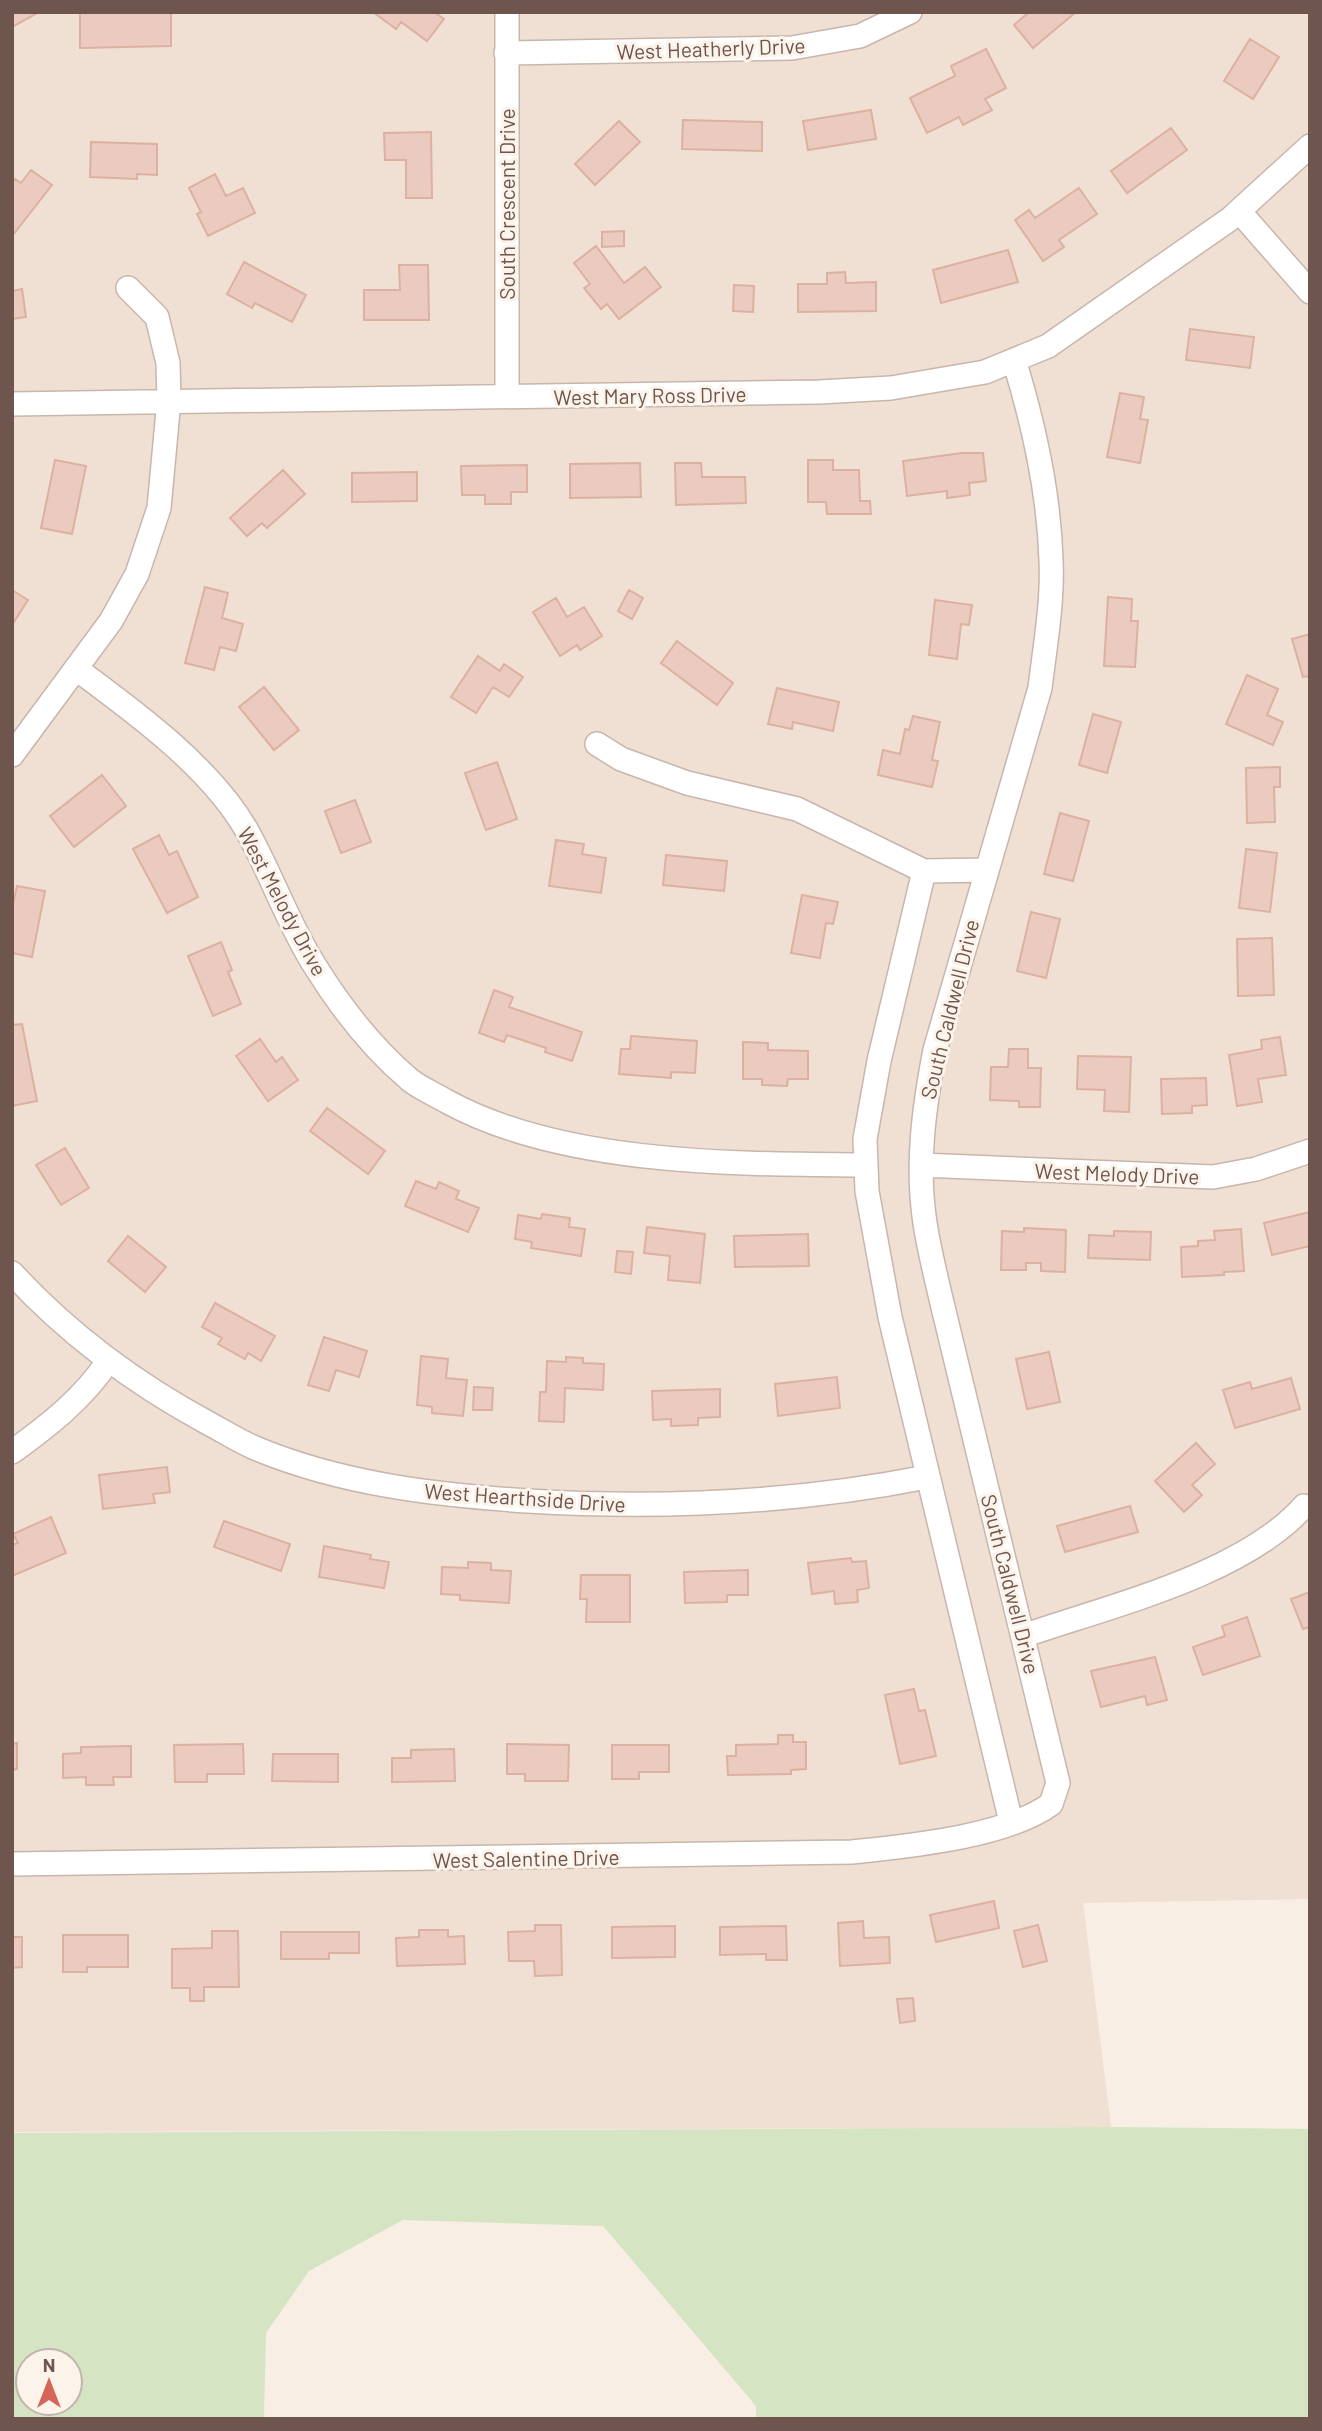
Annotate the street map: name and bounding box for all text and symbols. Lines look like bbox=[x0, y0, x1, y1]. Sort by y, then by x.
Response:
street label: West Heatherly Drive bbox=[616, 32, 806, 64]
street label: South Crescent Drive bbox=[494, 108, 519, 300]
street label: West Mary Ross Drive bbox=[553, 381, 747, 409]
street label: West Melody Drive bbox=[233, 822, 333, 980]
street label: South Caldwell Drive bbox=[915, 917, 983, 1101]
street label: West Melody Drive bbox=[1034, 1158, 1200, 1188]
street label: West Hearthside Drive bbox=[423, 1477, 627, 1517]
street label: South Caldwell Drive bbox=[977, 1492, 1045, 1676]
street label: West Salentine Drive bbox=[432, 1844, 620, 1872]
north arrow bbox=[14, 2347, 84, 2417]
text: N bbox=[43, 2353, 55, 2376]

